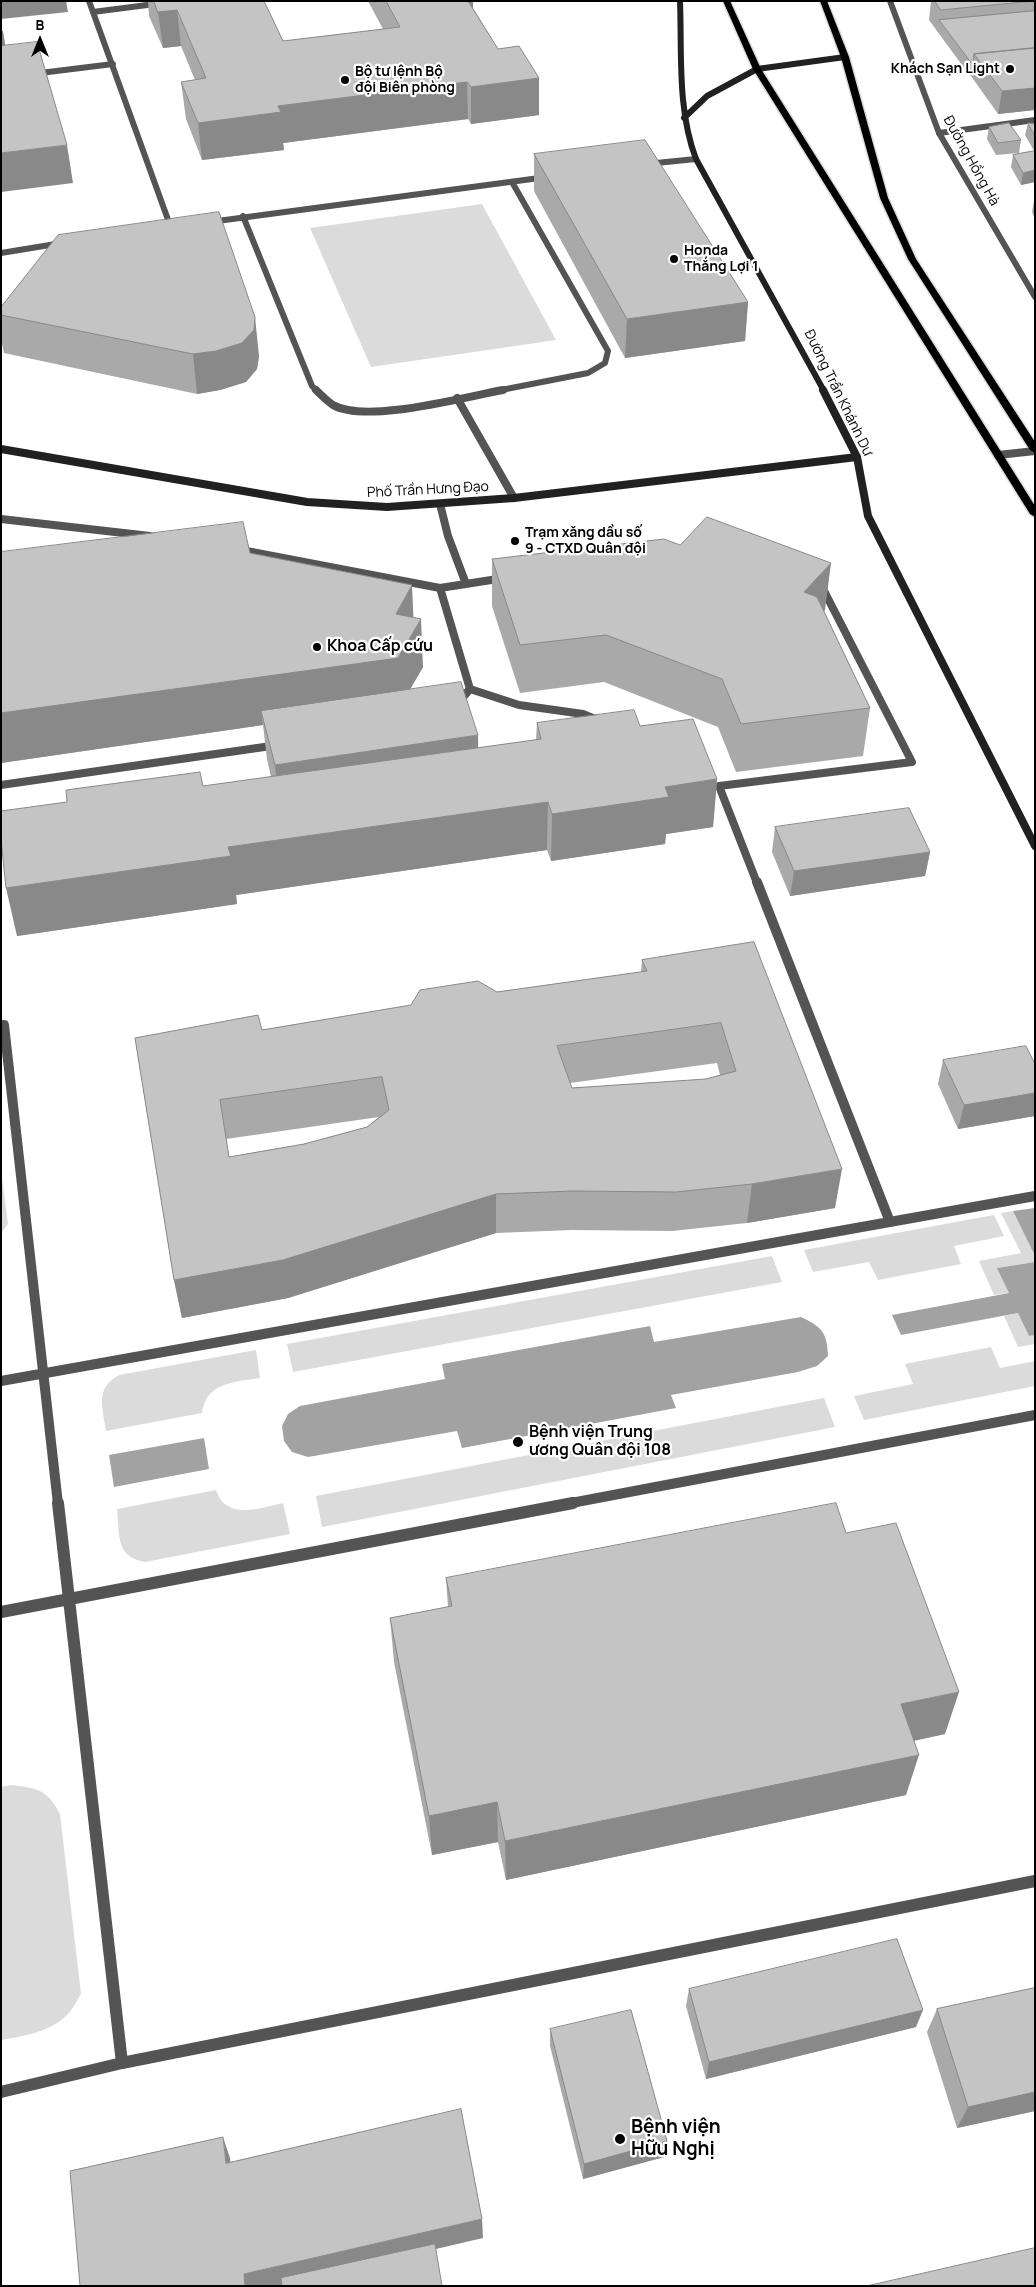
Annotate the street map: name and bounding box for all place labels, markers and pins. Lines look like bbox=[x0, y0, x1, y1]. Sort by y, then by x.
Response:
place label: Khách Sạn Light bbox=[891, 61, 1000, 77]
marker: Khách Sạn Light bbox=[1004, 63, 1016, 75]
place label: Bộ tư lệnh Bộ đội Biên phòng bbox=[355, 64, 455, 96]
marker: Bộ tư lệnh Bộ đội Biên phòng bbox=[339, 74, 351, 86]
place label: Honda Thắng Lợi 1 bbox=[684, 243, 758, 276]
marker: Honda Thắng Lợi 1 bbox=[668, 253, 680, 265]
place label: Trạm xăng dầu số 9 - CTXD Quân đội bbox=[525, 525, 646, 558]
marker: Trạm xăng dầu số 9 - CTXD Quân đội bbox=[509, 535, 521, 547]
place label: Khoa Cấp cứu bbox=[327, 637, 433, 657]
marker: Khoa Cấp cứu bbox=[311, 641, 323, 653]
place label: Bệnh viện Trung ương Quân đội 108 bbox=[529, 1423, 671, 1461]
marker: Bệnh viện Trung ương Quân đội 108 bbox=[511, 1435, 525, 1449]
place label: Bệnh viện Hữu Nghị bbox=[631, 2117, 721, 2161]
marker: Bệnh viện Hữu Nghị bbox=[613, 2132, 627, 2146]

